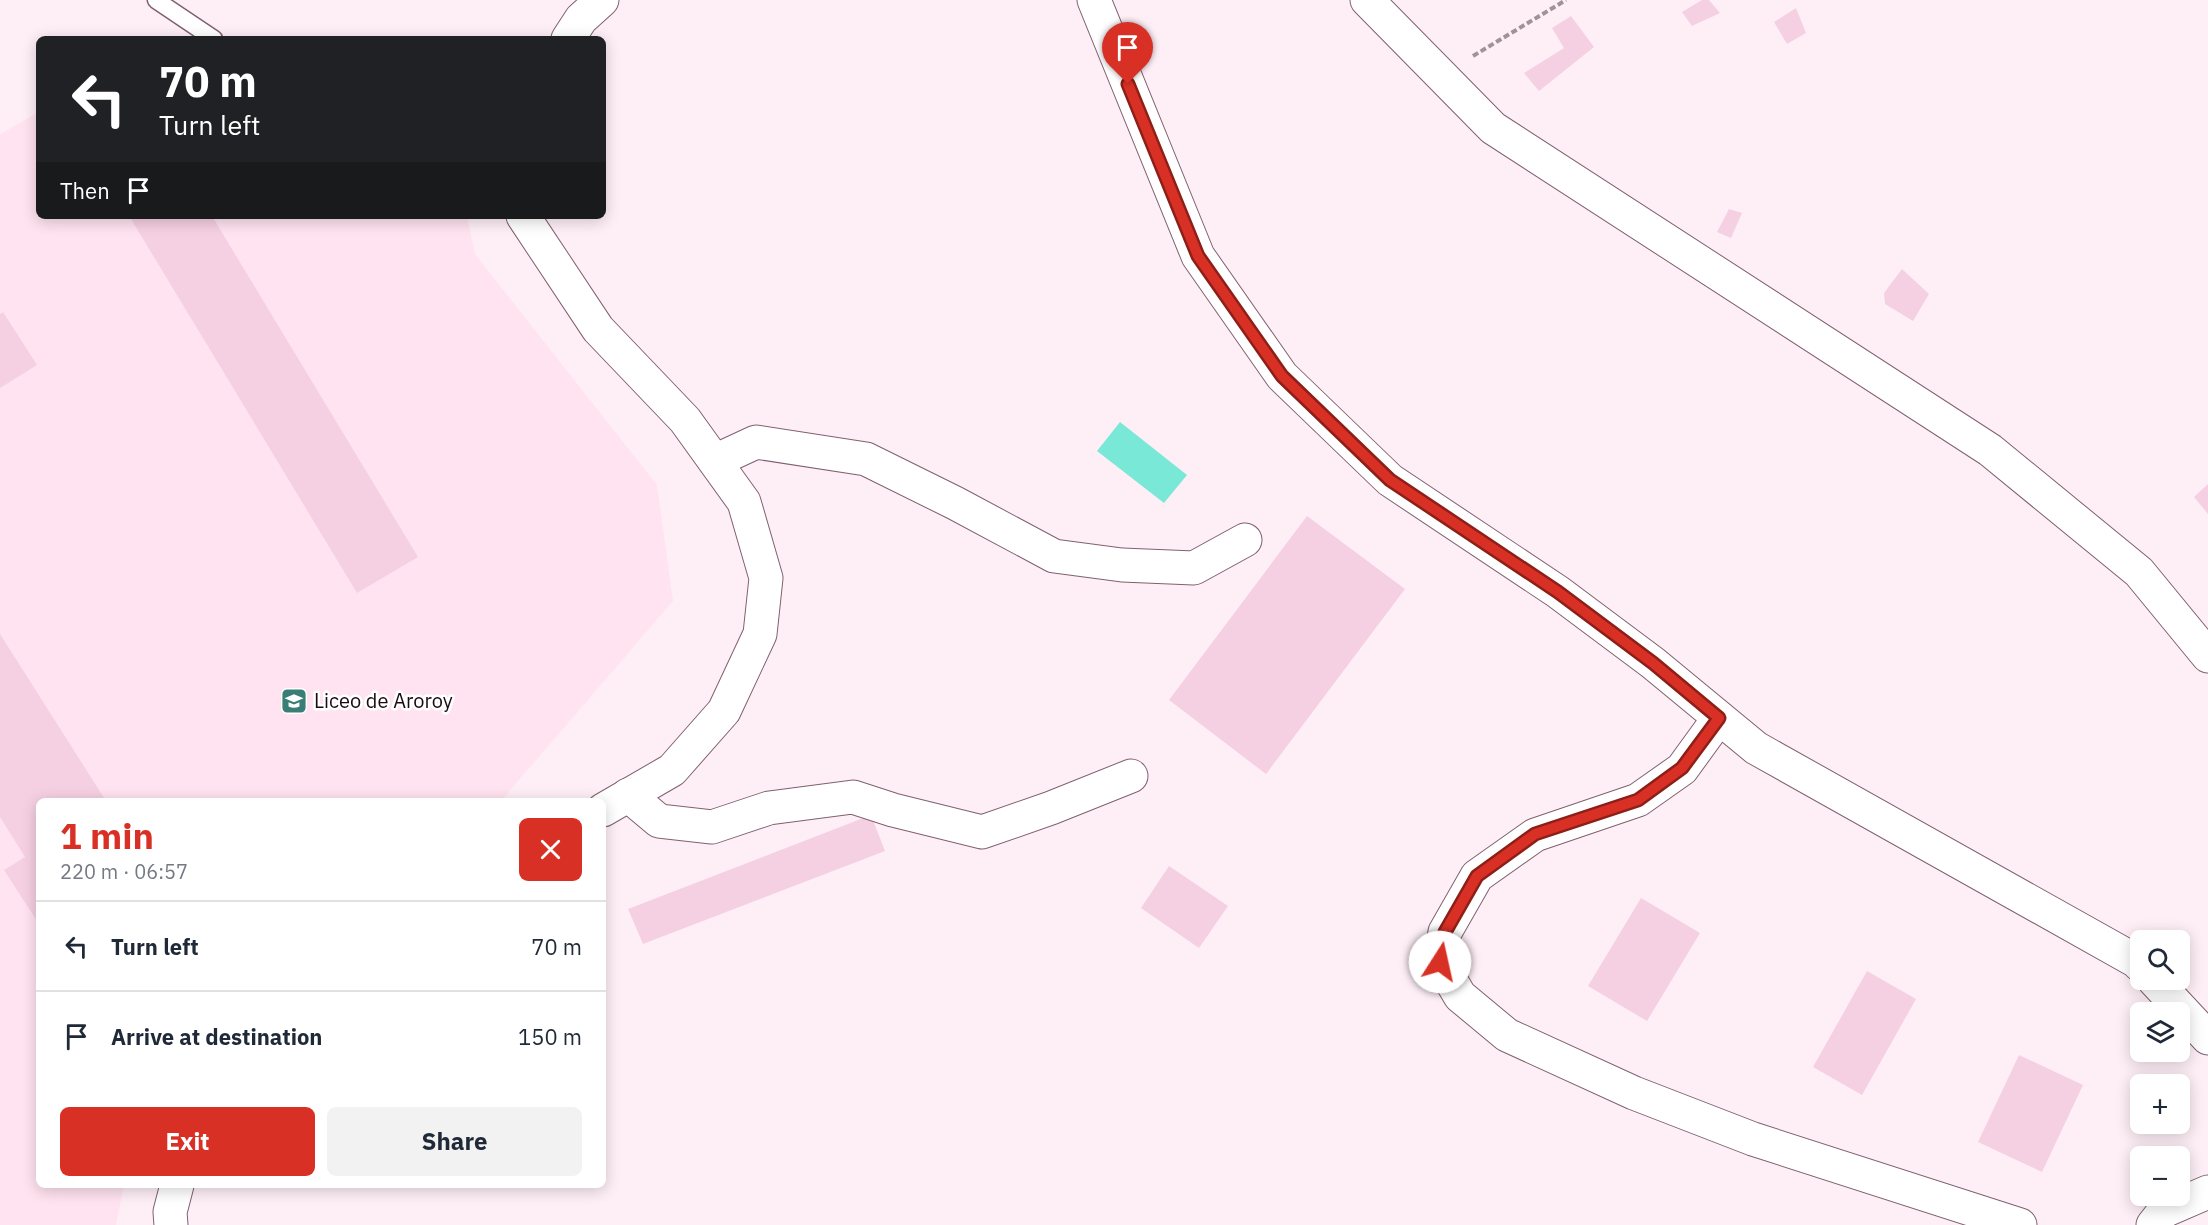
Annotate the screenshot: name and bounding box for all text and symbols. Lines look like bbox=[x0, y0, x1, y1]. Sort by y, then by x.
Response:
pin bbox=[1102, 22, 1153, 84]
icon: arrive bbox=[1111, 31, 1144, 64]
text: 70 m bbox=[159, 54, 257, 109]
icon: left bbox=[60, 60, 138, 138]
text: Turn left bbox=[159, 107, 260, 142]
icon: arrive bbox=[122, 174, 155, 207]
text: Then bbox=[60, 176, 110, 205]
school or university icon: Liceo de Aroroy bbox=[279, 686, 309, 716]
place label: Liceo de Aroroy bbox=[314, 687, 453, 714]
text: 1 min bbox=[60, 812, 154, 859]
button: close bbox=[519, 818, 582, 881]
text: 220 m · 06:57 bbox=[60, 858, 188, 885]
icon: left bbox=[60, 930, 93, 963]
position arrow bbox=[1408, 930, 1472, 994]
map controls bbox=[2130, 930, 2190, 1206]
button: search bbox=[2130, 930, 2190, 990]
text: Turn left bbox=[111, 932, 199, 961]
text: 70 m bbox=[531, 932, 582, 961]
button: layers bbox=[2130, 1002, 2190, 1062]
icon: arrive bbox=[60, 1020, 93, 1053]
text: Arrive at destination bbox=[111, 1022, 322, 1051]
text: 150 m bbox=[518, 1022, 582, 1051]
button: + bbox=[2130, 1074, 2190, 1134]
button: Exit bbox=[60, 1107, 315, 1176]
button: Share bbox=[327, 1107, 582, 1176]
button: − bbox=[2130, 1146, 2190, 1206]

